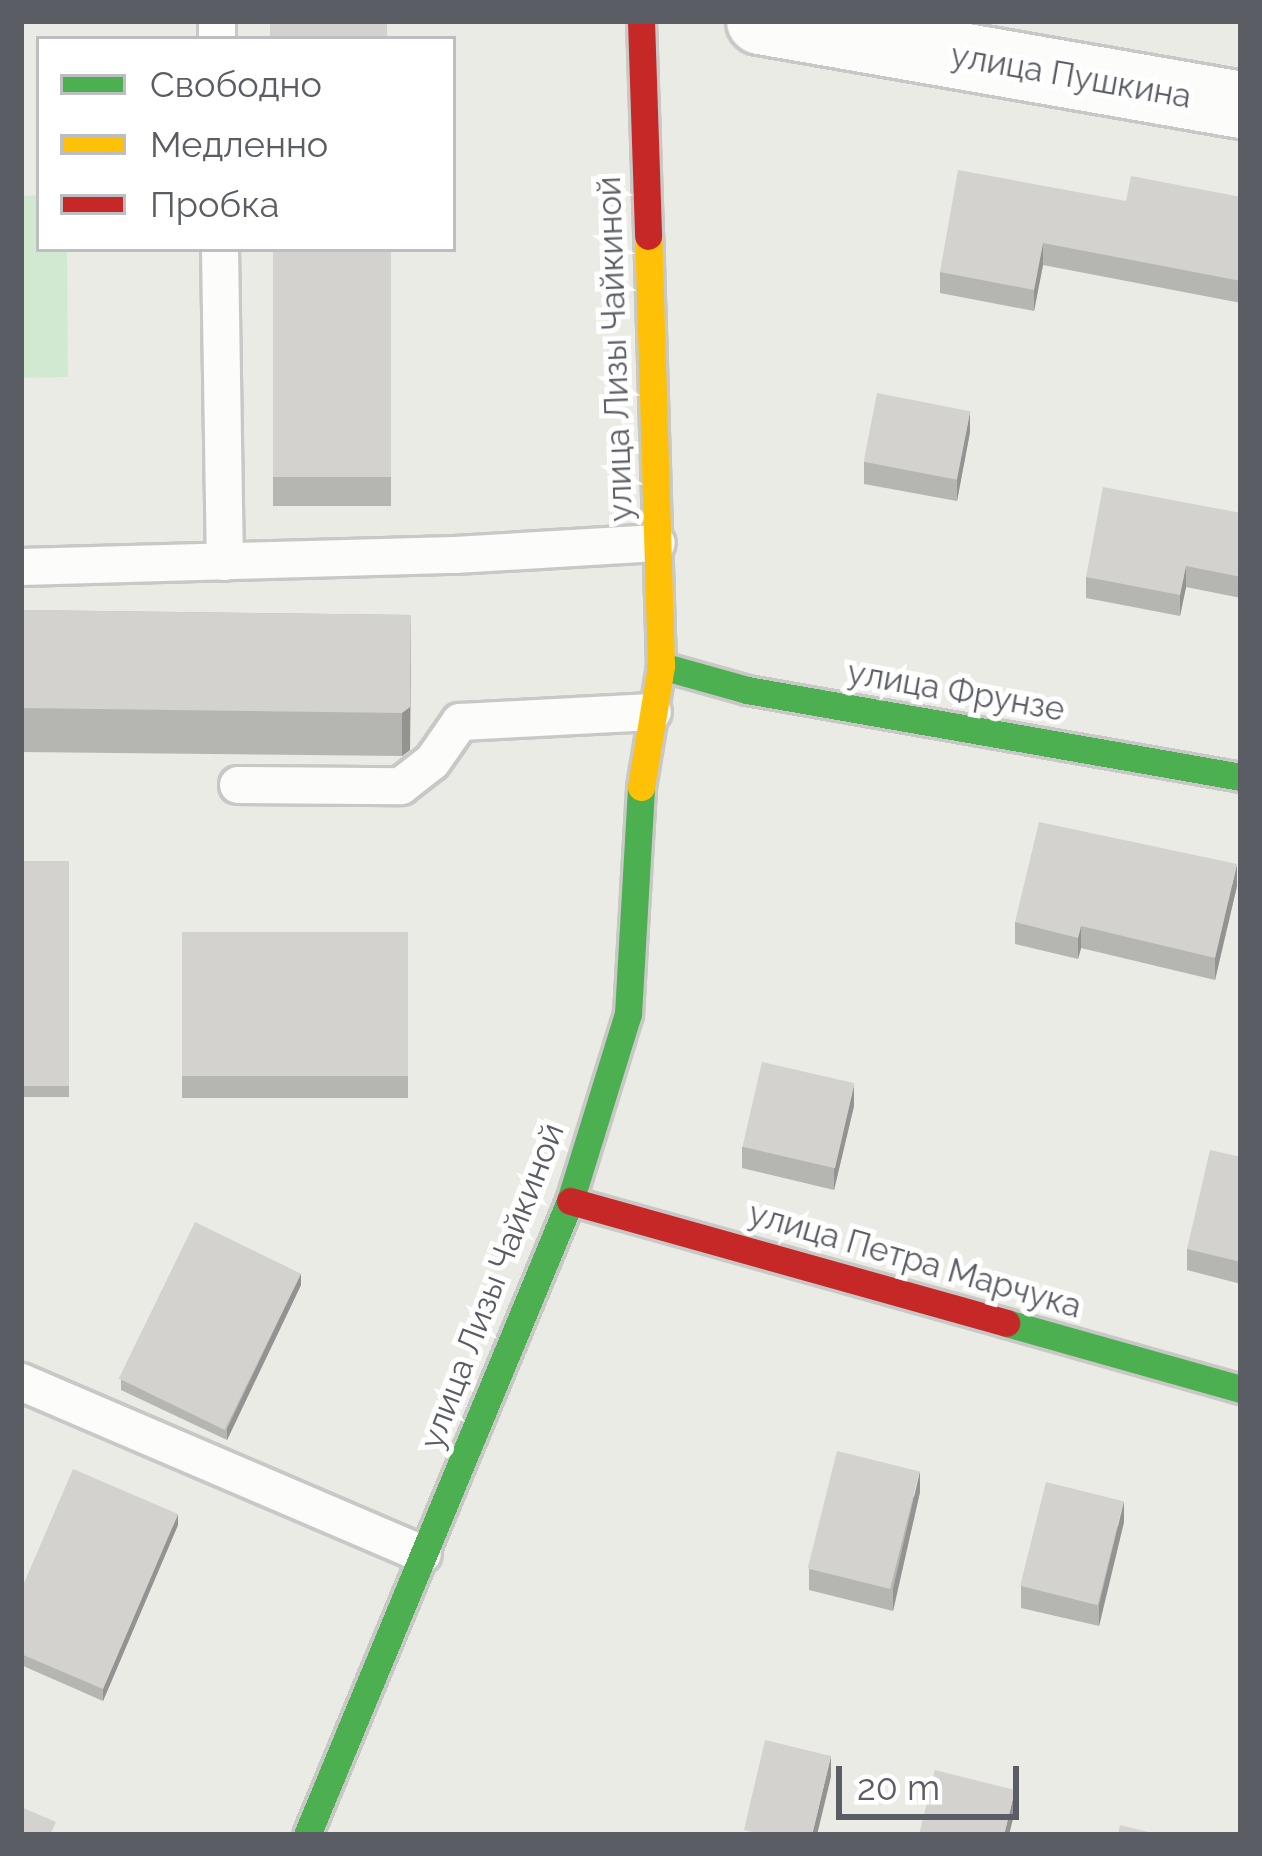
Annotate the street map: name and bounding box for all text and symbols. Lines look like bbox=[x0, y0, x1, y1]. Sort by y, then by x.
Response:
street label: улица Пушкина bbox=[948, 35, 1194, 117]
legend bbox=[36, 36, 456, 252]
text: Свободно bbox=[150, 63, 322, 105]
text: Медленно bbox=[150, 123, 328, 165]
street label: улица Лизы Чайкиной bbox=[589, 176, 641, 522]
text: Пробка bbox=[150, 183, 280, 225]
street label: улица Фрунзе bbox=[844, 652, 1068, 730]
street label: улица Лизы Чайкиной bbox=[412, 1118, 572, 1454]
street label: улица Петра Марчука bbox=[744, 1194, 1086, 1326]
scale bar bbox=[842, 1742, 1025, 1816]
text: 20 m bbox=[857, 1766, 940, 1808]

